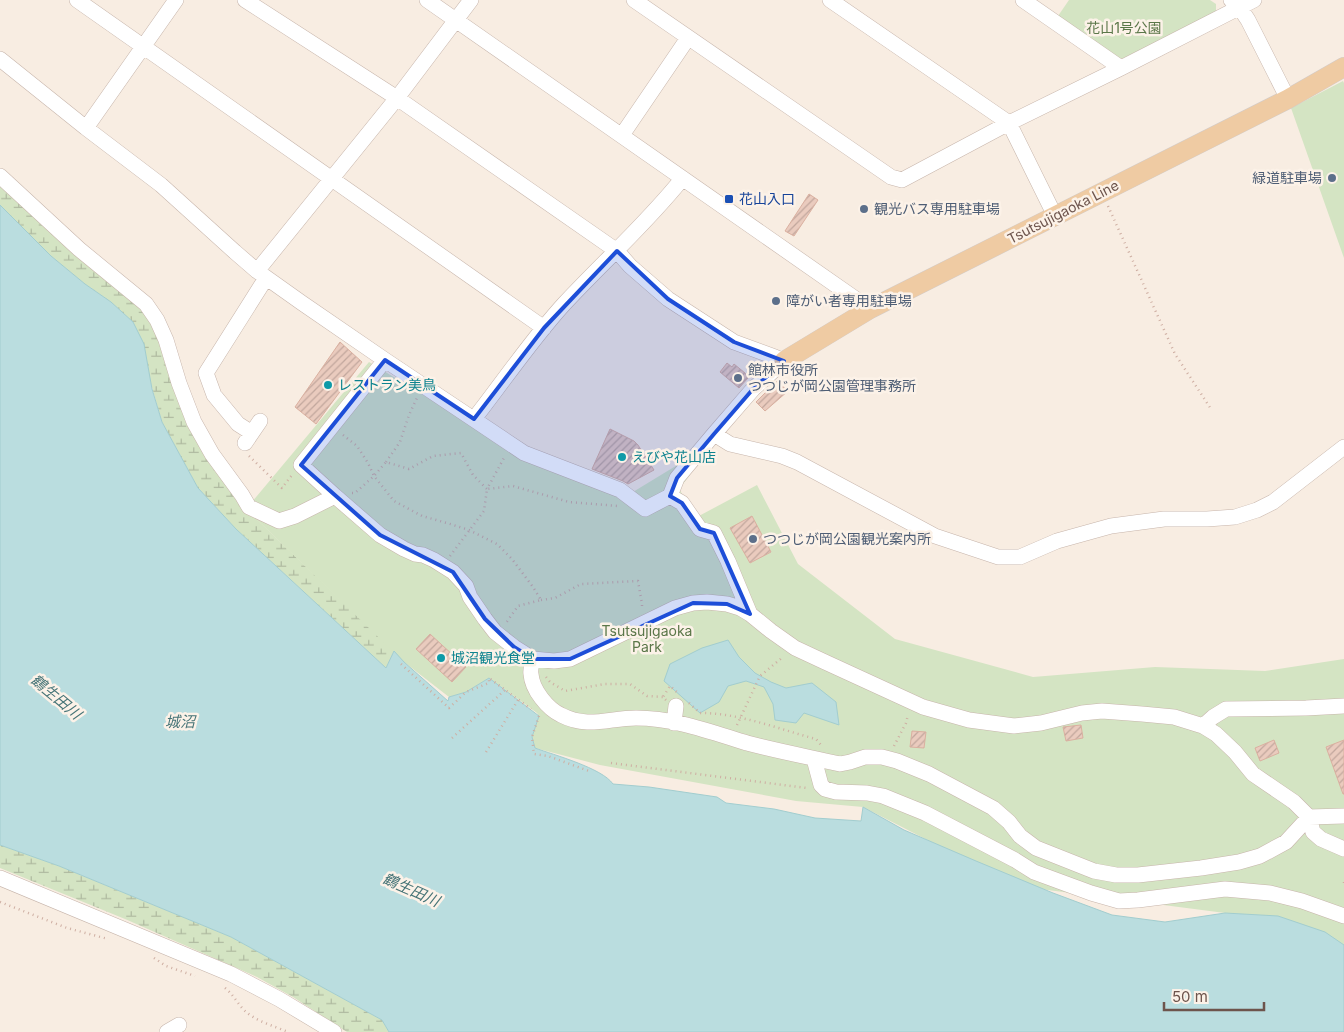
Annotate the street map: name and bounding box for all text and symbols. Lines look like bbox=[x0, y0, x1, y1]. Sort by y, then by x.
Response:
park label: 花山1号公園 bbox=[1086, 19, 1162, 36]
place label: 緑道駐車場 bbox=[1252, 169, 1322, 186]
marker: 緑道駐車場 bbox=[1326, 172, 1338, 184]
street label: Tsutsujigaoka Line bbox=[1004, 176, 1121, 247]
place label: 花山入口 bbox=[739, 190, 795, 207]
marker: 花山入口 bbox=[723, 193, 735, 205]
place label: 観光バス専用駐車場 bbox=[874, 200, 1000, 217]
marker: 観光バス専用駐車場 bbox=[858, 203, 870, 215]
place label: 障がい者専用駐車場 bbox=[786, 292, 912, 309]
marker: 障がい者専用駐車場 bbox=[770, 295, 782, 307]
place label: 館林市役所 つつじが岡公園管理事務所 bbox=[748, 361, 916, 394]
marker: 館林市役所 つつじが岡公園管理事務所 bbox=[732, 372, 744, 384]
place label: レストラン美鳥 bbox=[338, 376, 436, 393]
marker: レストラン美鳥 bbox=[322, 379, 334, 391]
place label: えびや花山店 bbox=[632, 448, 716, 465]
marker: えびや花山店 bbox=[616, 451, 628, 463]
place label: つつじが岡公園観光案内所 bbox=[763, 530, 931, 547]
marker: つつじが岡公園観光案内所 bbox=[747, 533, 759, 545]
park label: Tsutsujigaoka Park bbox=[602, 622, 692, 655]
place label: 城沼観光食堂 bbox=[451, 649, 535, 666]
marker: 城沼観光食堂 bbox=[435, 652, 447, 664]
water label: 鶴生田川 bbox=[27, 670, 87, 724]
water label: 城沼 bbox=[165, 712, 197, 731]
water label: 鶴生田川 bbox=[380, 869, 444, 911]
scale bar bbox=[1164, 980, 1264, 1012]
text: 50 m bbox=[1172, 987, 1208, 1006]

